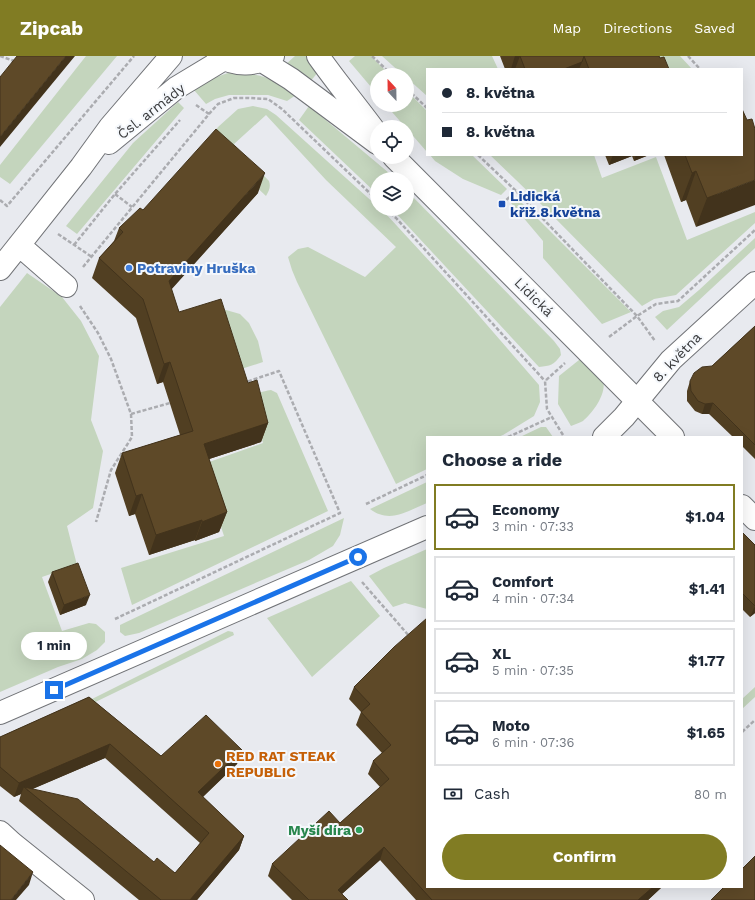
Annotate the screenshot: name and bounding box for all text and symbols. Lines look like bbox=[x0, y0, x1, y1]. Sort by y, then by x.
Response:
text: Zipcab bbox=[20, 17, 83, 40]
text: Map bbox=[553, 20, 581, 36]
text: Directions bbox=[603, 20, 672, 36]
text: Saved bbox=[694, 20, 735, 36]
north arrow bbox=[370, 68, 414, 112]
map controls bbox=[370, 68, 414, 216]
street label: Čsl. armády bbox=[114, 79, 188, 142]
text: 8. května bbox=[466, 84, 535, 102]
button: locate bbox=[370, 120, 414, 164]
text: 8. května bbox=[466, 123, 535, 141]
button: layers bbox=[370, 172, 414, 216]
place label: Lidická křiž.8.května bbox=[510, 188, 601, 220]
marker: Lidická křiž.8.května bbox=[497, 199, 507, 209]
place label: Potraviny Hruška bbox=[137, 260, 256, 276]
marker: Potraviny Hruška bbox=[124, 263, 134, 273]
street label: Lidická bbox=[511, 274, 557, 320]
street label: 8. května bbox=[649, 329, 705, 385]
text: Choose a ride bbox=[442, 449, 562, 470]
icon: car bbox=[444, 499, 480, 535]
text: Economy bbox=[492, 501, 559, 519]
text: $1.04 bbox=[685, 508, 725, 526]
text: 3 min · 07:33 bbox=[492, 519, 574, 534]
route start bbox=[349, 548, 367, 566]
icon: car bbox=[444, 571, 480, 607]
text: Comfort bbox=[492, 573, 553, 591]
text: $1.41 bbox=[689, 580, 725, 598]
text: 4 min · 07:34 bbox=[492, 591, 575, 606]
callout: 1 min bbox=[21, 632, 87, 660]
text: 1 min bbox=[37, 638, 71, 653]
icon: car bbox=[444, 643, 480, 679]
text: XL bbox=[492, 645, 511, 663]
text: $1.77 bbox=[688, 652, 725, 670]
text: 5 min · 07:35 bbox=[492, 663, 574, 678]
route end bbox=[45, 681, 63, 699]
icon: car bbox=[444, 715, 480, 751]
text: Moto bbox=[492, 717, 530, 735]
text: $1.65 bbox=[687, 724, 725, 742]
text: 6 min · 07:36 bbox=[492, 735, 575, 750]
place label: RED RAT STEAK REPUBLIC bbox=[226, 748, 336, 780]
marker: RED RAT STEAK REPUBLIC bbox=[213, 759, 223, 769]
icon: cash bbox=[442, 783, 464, 805]
text: Cash bbox=[474, 785, 510, 803]
text: 80 m bbox=[694, 787, 727, 802]
place label: Myší díra bbox=[288, 822, 352, 838]
marker: Myší díra bbox=[354, 825, 364, 835]
button: Confirm bbox=[442, 834, 727, 880]

